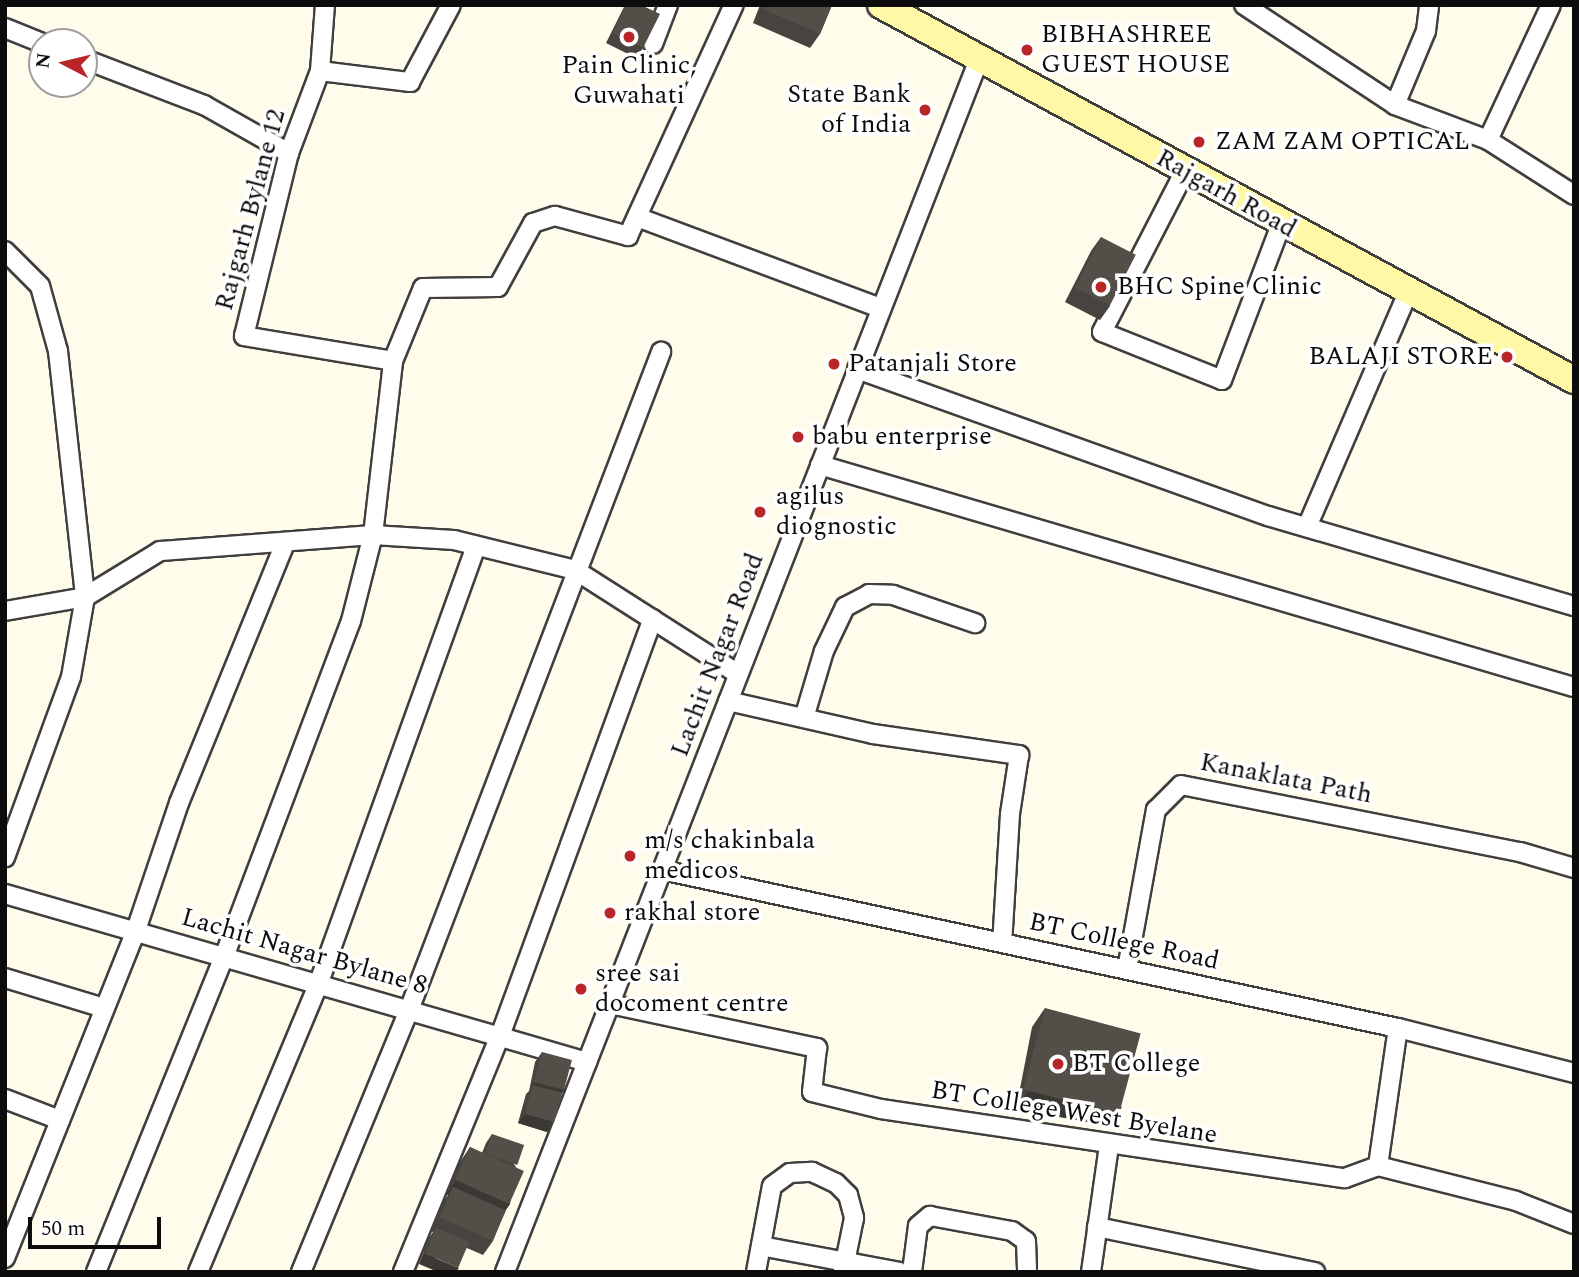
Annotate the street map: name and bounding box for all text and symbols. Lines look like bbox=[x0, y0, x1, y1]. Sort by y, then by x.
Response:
place label: BIBHASHREE GUEST HOUSE bbox=[1041, 19, 1230, 80]
marker: Pain Clinic, Guwahati bbox=[619, 27, 639, 47]
north arrow bbox=[28, 28, 98, 98]
marker: BIBHASHREE GUEST HOUSE bbox=[1019, 42, 1035, 58]
place label: Pain Clinic, Guwahati bbox=[561, 50, 697, 112]
text: N bbox=[28, 51, 59, 70]
place label: State Bank of India bbox=[787, 79, 911, 140]
marker: State Bank of India bbox=[917, 102, 933, 118]
street label: Rajgarh Bylane 12 bbox=[209, 106, 293, 314]
place label: ZAM ZAM OPTICAL bbox=[1215, 126, 1470, 158]
marker: ZAM ZAM OPTICAL bbox=[1189, 132, 1209, 152]
street label: Rajgarh Road bbox=[1150, 143, 1302, 245]
place label: BHC Spine Clinic bbox=[1117, 271, 1322, 303]
marker: BHC Spine Clinic bbox=[1091, 277, 1111, 297]
place label: BALAJI STORE bbox=[1309, 341, 1493, 373]
place label: Patanjali Store bbox=[848, 348, 1017, 380]
marker: BALAJI STORE bbox=[1499, 349, 1515, 365]
marker: Patanjali Store bbox=[826, 356, 842, 372]
place label: babu enterprise bbox=[812, 421, 992, 453]
marker: babu enterprise bbox=[790, 429, 806, 445]
place label: agilus diognostic bbox=[776, 481, 897, 542]
marker: agilus diognostic bbox=[750, 502, 770, 522]
street label: Lachit Nagar Road bbox=[665, 549, 771, 761]
street label: Kanaklata Path bbox=[1197, 747, 1375, 811]
place label: m/s chakinbala medicos bbox=[644, 825, 815, 886]
marker: m/s chakinbala medicos bbox=[622, 848, 638, 864]
place label: rakhal store bbox=[624, 897, 760, 929]
street label: Lachit Nagar Bylane 8 bbox=[178, 902, 430, 1002]
marker: rakhal store bbox=[602, 905, 618, 921]
street label: BT College Road bbox=[1026, 907, 1222, 977]
place label: sree sai docoment centre bbox=[595, 958, 789, 1020]
marker: sree sai docoment centre bbox=[573, 981, 589, 997]
place label: BT College bbox=[1072, 1048, 1200, 1080]
marker: BT College bbox=[1050, 1056, 1066, 1072]
street label: BT College West Byelane bbox=[929, 1075, 1219, 1151]
scale bar bbox=[32, 1204, 164, 1248]
text: 50 m bbox=[41, 1213, 85, 1245]

